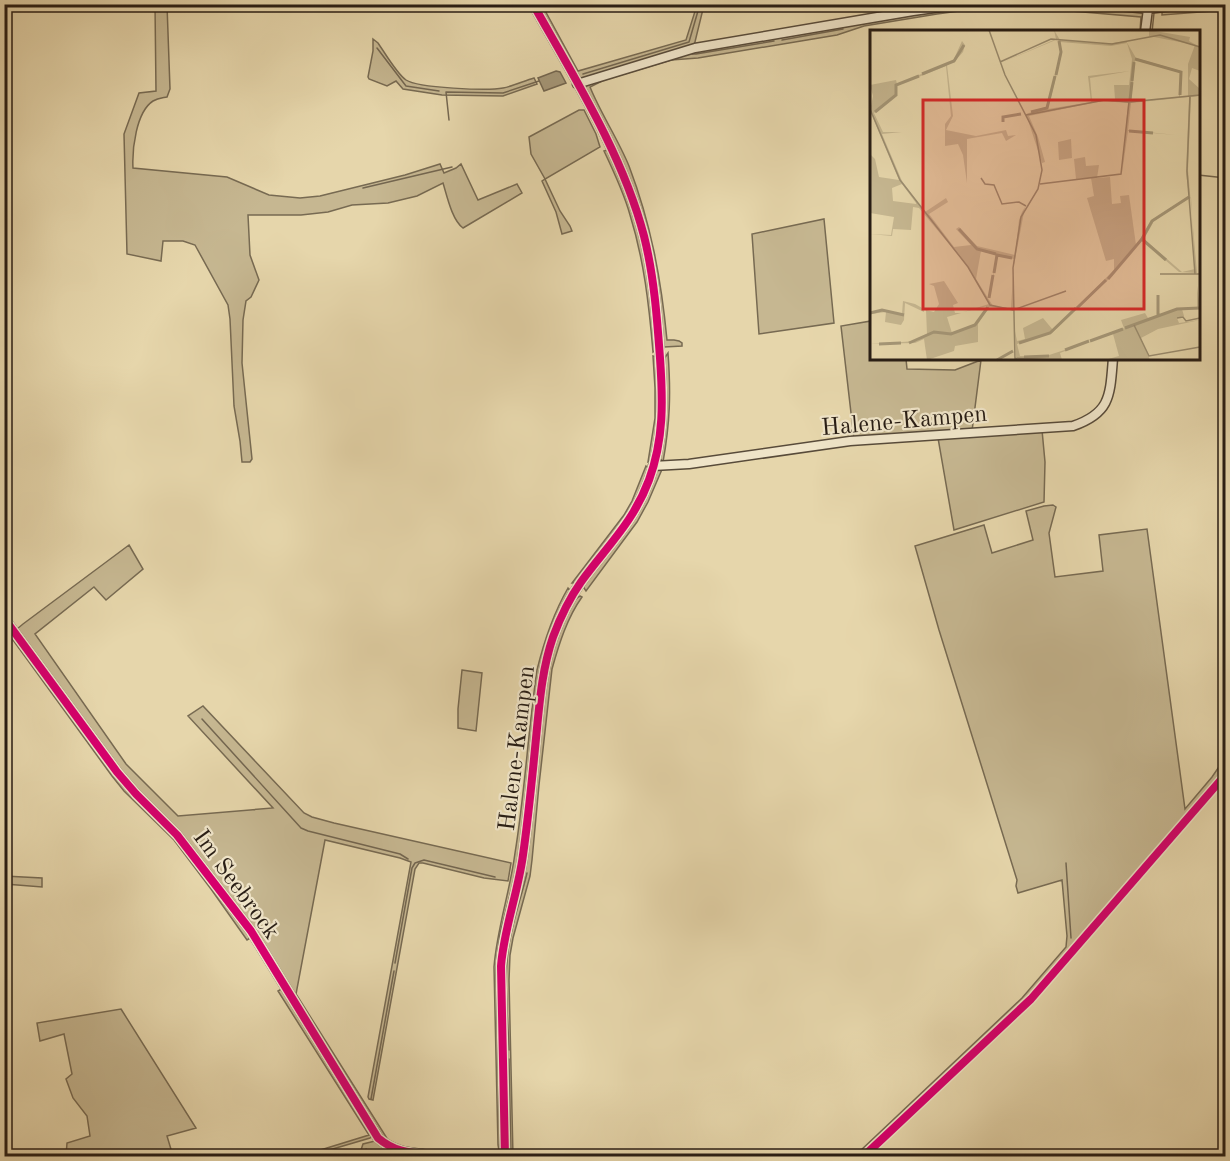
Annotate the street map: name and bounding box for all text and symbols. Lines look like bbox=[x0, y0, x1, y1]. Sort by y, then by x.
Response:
inset map bbox=[870, 30, 1200, 360]
street label: Halene-Kampen bbox=[820, 403, 988, 441]
street label: Halene-Kampen bbox=[496, 664, 540, 832]
street label: Im Seebrock bbox=[188, 826, 283, 944]

